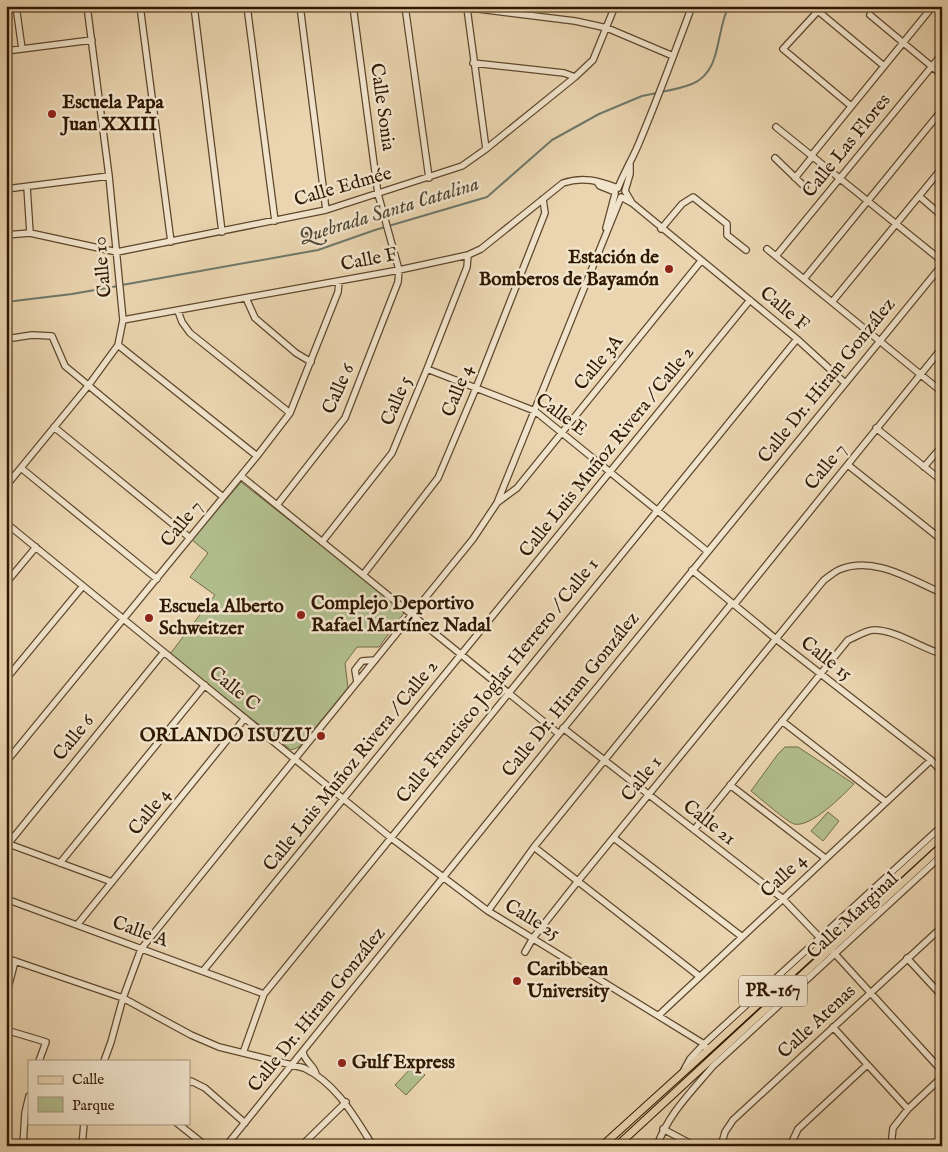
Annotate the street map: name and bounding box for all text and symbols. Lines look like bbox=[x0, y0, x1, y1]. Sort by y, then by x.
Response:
street label: Calle Sonia bbox=[364, 62, 400, 153]
street label: Calle Las Flores bbox=[798, 89, 896, 203]
place label: Escuela Papa Juan XXIII bbox=[59, 91, 165, 137]
marker: Escuela Papa Juan XXIII bbox=[46, 108, 58, 120]
street label: Calle Edmée bbox=[291, 162, 395, 212]
water label: Quebrada Santa Catalina bbox=[296, 172, 482, 251]
street label: Calle 10 bbox=[88, 235, 118, 299]
street label: Calle F bbox=[339, 243, 399, 277]
place label: Estación de Bomberos de Bayamón bbox=[479, 246, 659, 292]
marker: Estación de Bomberos de Bayamón bbox=[663, 263, 675, 275]
street label: Calle F bbox=[754, 281, 814, 337]
street label: Calle Dr. Hiram González bbox=[753, 293, 901, 468]
street label: Calle 3A bbox=[569, 329, 629, 396]
street label: Calle Luis Muñoz Rivera / Calle 2 bbox=[514, 341, 700, 563]
street label: Calle 6 bbox=[317, 359, 361, 418]
street label: Calle 4 bbox=[437, 361, 480, 421]
street label: Calle 5 bbox=[376, 372, 418, 430]
street label: Calle E bbox=[530, 388, 592, 442]
street label: Calle 7 bbox=[800, 439, 852, 495]
street label: Calle 7 bbox=[156, 496, 208, 552]
street label: Calle Francisco Joglar Herrero / Calle 1 bbox=[392, 554, 604, 808]
place label: Complejo Deportivo Rafael Martínez Nadal bbox=[311, 592, 492, 638]
place label: Escuela Alberto Schweitzer bbox=[159, 595, 284, 641]
street label: Calle Dr. Hiram González bbox=[497, 607, 645, 782]
marker: Complejo Deportivo Rafael Martínez Nadal bbox=[295, 609, 307, 621]
marker: Escuela Alberto Schweitzer bbox=[143, 612, 155, 624]
street label: Calle 15 bbox=[795, 631, 857, 687]
street label: Calle Luis Muñoz Rivera / Calle 2 bbox=[258, 655, 444, 877]
street label: Calle C bbox=[204, 661, 264, 717]
street label: Calle 6 bbox=[48, 709, 101, 766]
place label: ORLANDO ISUZU bbox=[140, 724, 312, 748]
marker: ORLANDO ISUZU bbox=[315, 730, 327, 742]
street label: Calle 1 bbox=[616, 751, 668, 807]
street label: Calle 4 bbox=[124, 783, 177, 841]
street label: Calle 21 bbox=[678, 795, 740, 851]
street label: Calle 4 bbox=[756, 848, 813, 903]
street label: Calle Marginal bbox=[802, 867, 905, 965]
street label: Calle 25 bbox=[500, 894, 564, 946]
street label: Calle A bbox=[109, 911, 172, 954]
street label: Calle Dr. Hiram González bbox=[243, 922, 391, 1097]
place label: Caribbean University bbox=[526, 958, 610, 1004]
marker: Caribbean University bbox=[511, 975, 523, 987]
road number: PR-167 bbox=[739, 976, 807, 1006]
street label: Calle Atenas bbox=[773, 980, 861, 1064]
place label: Gulf Express bbox=[352, 1051, 455, 1075]
marker: Gulf Express bbox=[336, 1057, 348, 1069]
legend bbox=[28, 1060, 190, 1124]
text: Calle bbox=[72, 1070, 104, 1089]
text: Parque bbox=[72, 1096, 115, 1115]

